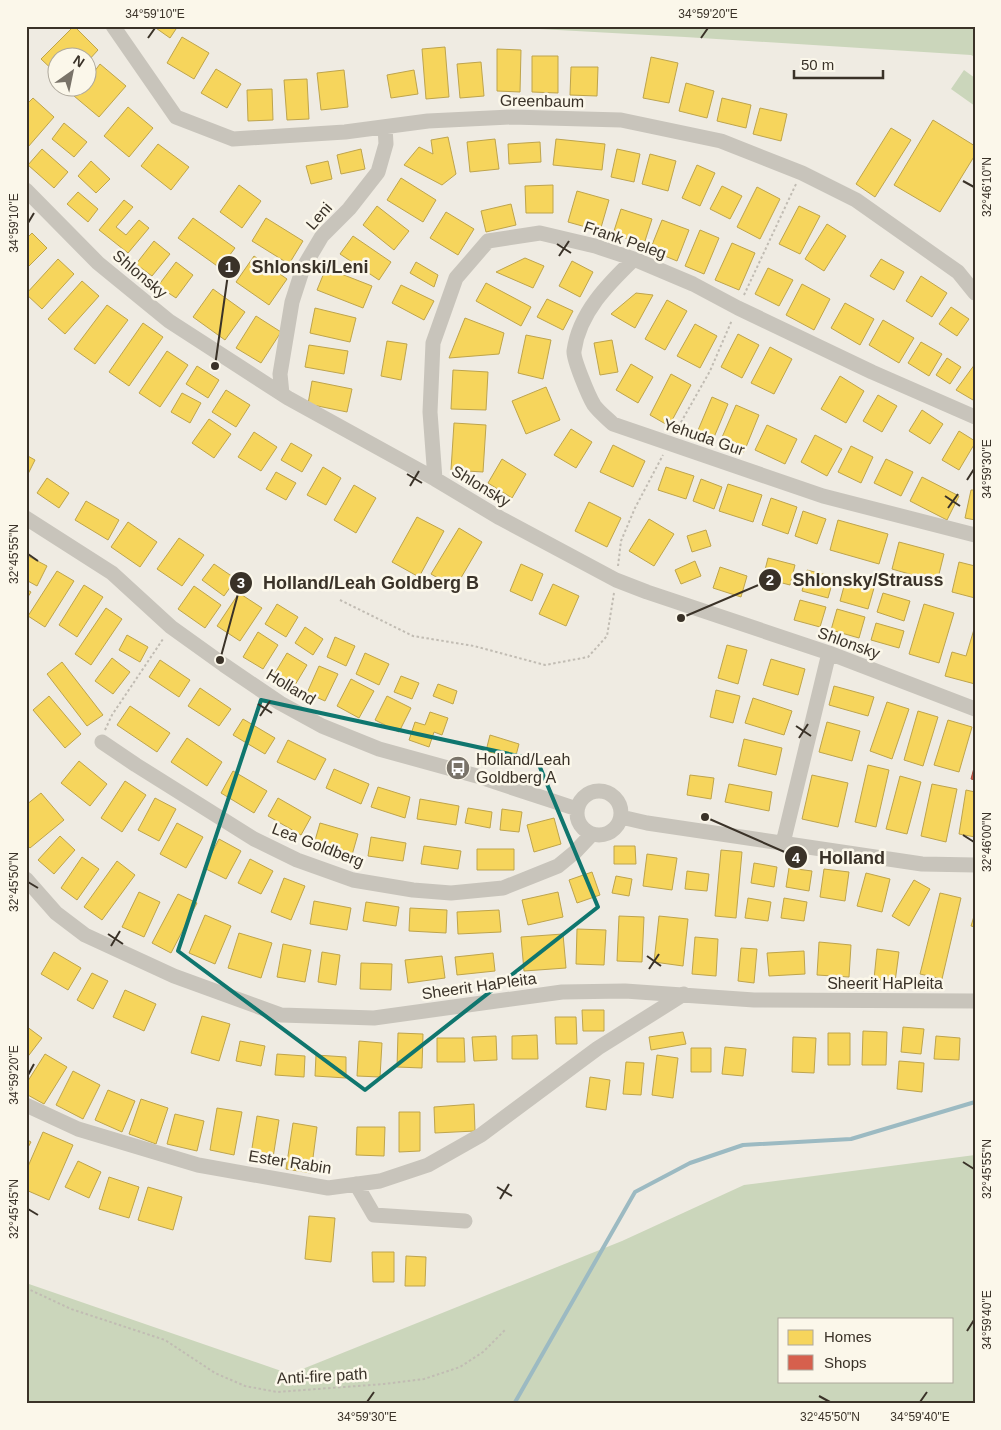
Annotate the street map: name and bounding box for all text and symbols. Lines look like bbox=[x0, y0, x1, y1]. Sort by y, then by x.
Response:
text: 34°59'10"E bbox=[125, 7, 185, 21]
text: 34°59'20"E bbox=[678, 7, 738, 21]
north arrow bbox=[48, 48, 98, 98]
scale bar bbox=[794, 48, 882, 80]
text: N bbox=[70, 52, 88, 71]
text: 50 m bbox=[801, 56, 834, 73]
street label: Greenbaum bbox=[500, 92, 584, 110]
text: 32°46'10"N bbox=[980, 157, 994, 217]
text: 34°59'10"E bbox=[7, 193, 21, 253]
street label: Leni bbox=[303, 199, 335, 233]
street label: Frank Peleg bbox=[581, 218, 669, 262]
street label: Shlonsky bbox=[110, 247, 170, 301]
callout: Shlonski/Leni bbox=[216, 250, 378, 283]
text: Shlonski/Leni bbox=[251, 257, 369, 277]
text: 1 bbox=[225, 258, 233, 275]
street label: Yehuda Gur bbox=[661, 415, 747, 459]
text: 34°59'30"E bbox=[980, 439, 994, 499]
street label: Shlonsky bbox=[449, 462, 513, 510]
text: 32°45'55"N bbox=[7, 524, 21, 584]
callout: Shlonsky/Strauss bbox=[757, 563, 953, 596]
callout: Holland/Leah Goldberg B bbox=[228, 566, 489, 599]
text: Shlonsky/Strauss bbox=[792, 570, 944, 590]
text: 2 bbox=[766, 571, 774, 588]
text: Holland/Leah Goldberg B bbox=[263, 573, 479, 593]
text: 3 bbox=[237, 574, 245, 591]
street label: Shlonsky bbox=[816, 624, 882, 662]
street label: Holland bbox=[263, 666, 319, 708]
place label: Holland/Leah Goldberg A bbox=[476, 751, 570, 786]
bus stop icon: Holland/Leah Goldberg A bbox=[445, 755, 471, 781]
text: 32°46'00"N bbox=[980, 812, 994, 872]
street label: Lea Goldberg bbox=[270, 820, 366, 870]
callout: Holland bbox=[784, 841, 895, 874]
text: Holland bbox=[819, 848, 885, 868]
text: 4 bbox=[792, 849, 801, 866]
text: 32°45'50"N bbox=[7, 852, 21, 912]
street label: Sheerit HaPleita bbox=[421, 970, 538, 1002]
street label: Sheerit HaPleita bbox=[827, 975, 943, 992]
text: 34°59'20"E bbox=[7, 1045, 21, 1105]
text: 32°45'55"N bbox=[980, 1139, 994, 1199]
street label: Ester Rabin bbox=[247, 1147, 333, 1177]
text: 32°45'45"N bbox=[7, 1179, 21, 1239]
text: 34°59'40"E bbox=[980, 1290, 994, 1350]
legend bbox=[778, 1318, 954, 1382]
text: Homes bbox=[824, 1328, 872, 1345]
text: Shops bbox=[824, 1354, 867, 1371]
street label: Anti-fire path bbox=[276, 1365, 368, 1387]
text: 34°59'30"E bbox=[337, 1410, 397, 1424]
text: 32°45'50"N bbox=[800, 1410, 860, 1424]
text: 34°59'40"E bbox=[890, 1410, 950, 1424]

